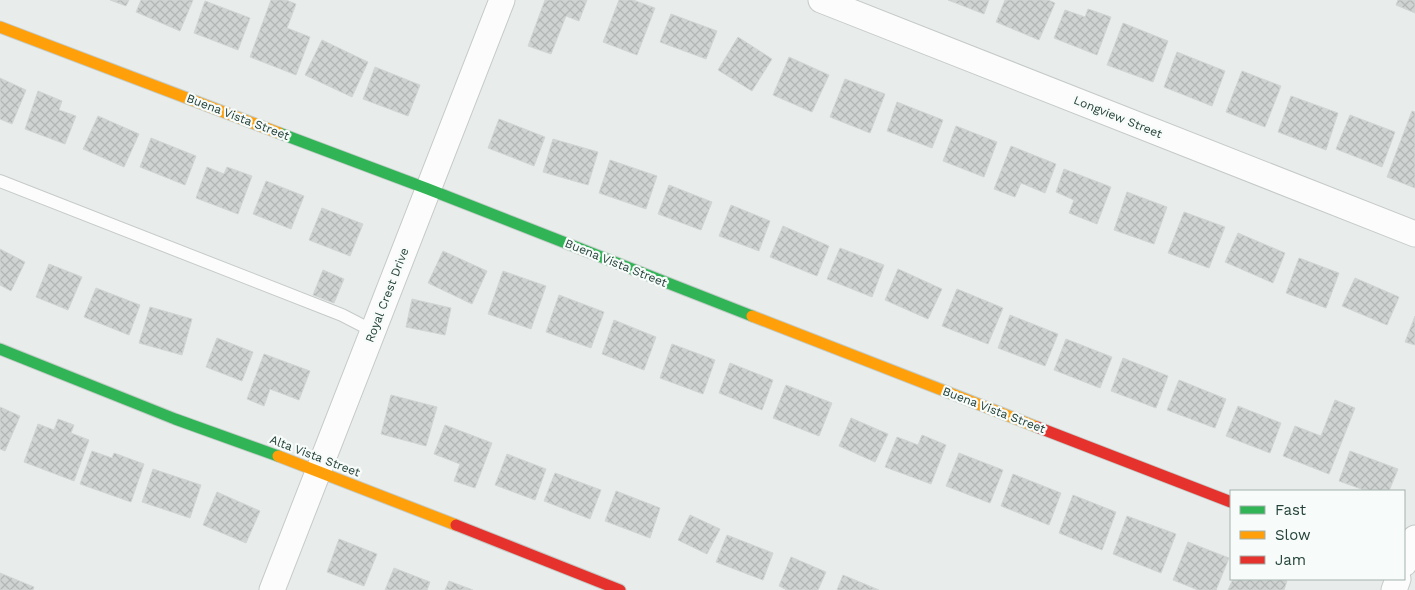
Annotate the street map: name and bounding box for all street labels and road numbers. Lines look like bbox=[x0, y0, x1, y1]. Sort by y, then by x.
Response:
street label: Buena Vista Street bbox=[185, 91, 291, 143]
street label: Longview Street bbox=[1072, 93, 1164, 141]
street label: Buena Vista Street bbox=[563, 236, 669, 290]
street label: Royal Crest Drive bbox=[363, 246, 412, 344]
street label: Buena Vista Street bbox=[941, 384, 1047, 436]
street label: Alta Vista Street bbox=[268, 432, 362, 480]

